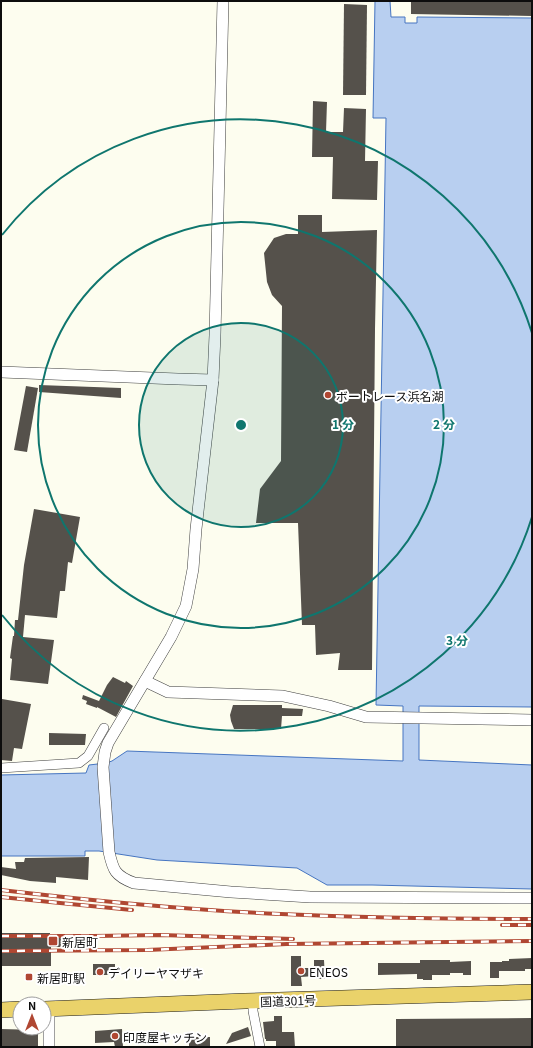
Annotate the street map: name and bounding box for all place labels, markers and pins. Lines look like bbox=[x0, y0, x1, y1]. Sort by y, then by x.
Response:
place label: ボートレース浜名湖 bbox=[336, 387, 443, 404]
marker: ボートレース浜名湖 bbox=[323, 390, 333, 400]
centre of rings bbox=[234, 418, 248, 432]
place label: 新居町 bbox=[62, 933, 98, 950]
marker: 新居町 bbox=[47, 935, 59, 947]
place label: ENEOS bbox=[309, 963, 348, 980]
place label: デイリーヤマザキ bbox=[108, 964, 204, 981]
marker: ENEOS bbox=[296, 966, 306, 976]
marker: デイリーヤマザキ bbox=[95, 967, 105, 977]
place label: 新居町駅 bbox=[37, 969, 85, 986]
marker: 新居町駅 bbox=[24, 972, 34, 982]
place label: 印度屋キッチン bbox=[123, 1028, 207, 1045]
marker: 印度屋キッチン bbox=[110, 1031, 120, 1041]

